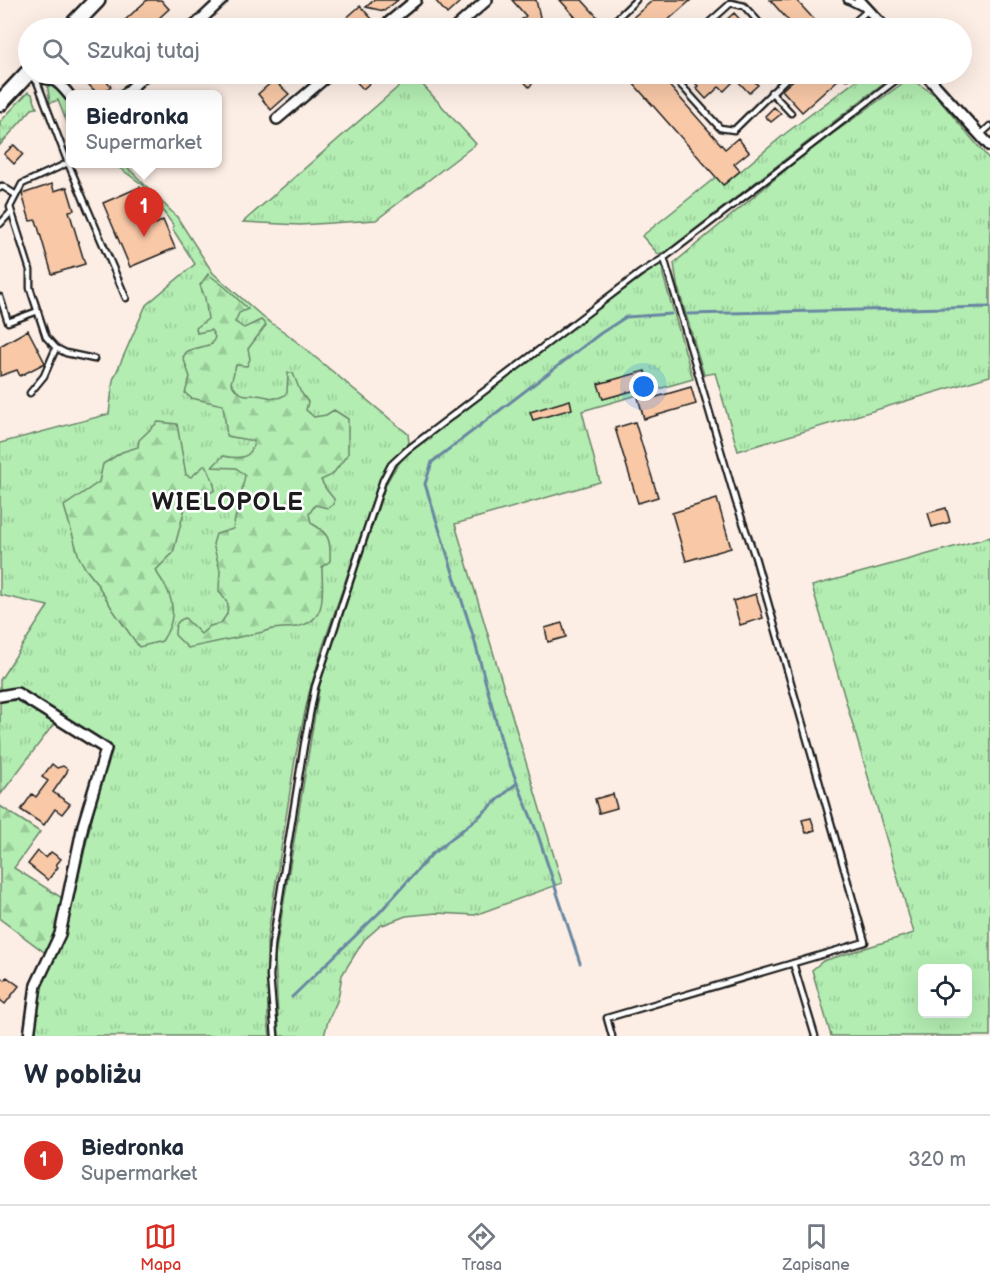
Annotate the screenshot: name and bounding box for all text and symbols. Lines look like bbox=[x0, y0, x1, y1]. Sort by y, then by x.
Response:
search box bbox=[18, 18, 972, 84]
icon: search bbox=[39, 35, 72, 68]
text: Szukaj tutaj bbox=[87, 38, 200, 65]
popup bbox=[66, 90, 222, 168]
text: Biedronka bbox=[86, 104, 189, 131]
text: Supermarket bbox=[86, 131, 202, 155]
pin: 1 bbox=[124, 188, 164, 237]
your location bbox=[629, 372, 658, 401]
district label: WIELOPOLE bbox=[152, 488, 304, 517]
map controls bbox=[918, 964, 972, 1018]
button: locate bbox=[918, 964, 972, 1018]
text: W pobliżu bbox=[24, 1060, 142, 1091]
text: Biedronka bbox=[81, 1135, 184, 1162]
text: 1 bbox=[39, 1148, 48, 1172]
text: 320 m bbox=[908, 1148, 966, 1172]
text: Supermarket bbox=[81, 1162, 197, 1186]
tab: Mapa bbox=[140, 1220, 181, 1275]
tab: Trasa bbox=[462, 1220, 502, 1275]
tab: Zapisane bbox=[782, 1220, 850, 1275]

